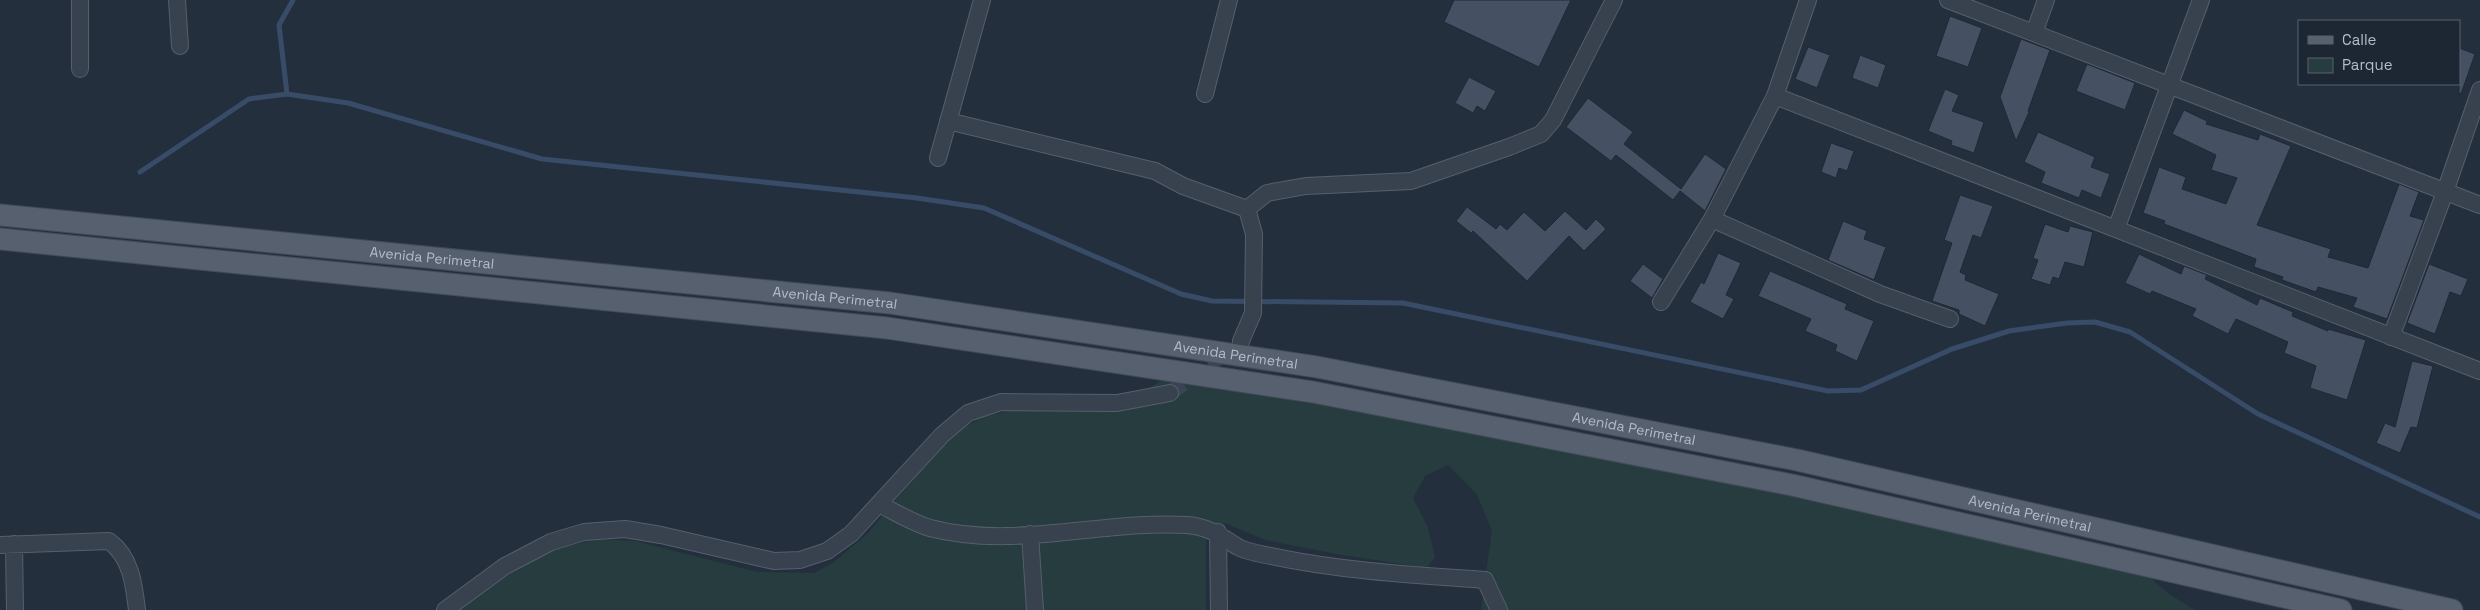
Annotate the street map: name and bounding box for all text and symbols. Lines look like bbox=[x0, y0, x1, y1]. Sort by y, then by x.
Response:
legend bbox=[2298, 20, 2460, 85]
text: Calle bbox=[2342, 30, 2377, 49]
text: Parque bbox=[2342, 55, 2393, 74]
street label: Avenida Perimetral bbox=[369, 243, 495, 273]
street label: Avenida Perimetral bbox=[772, 282, 898, 313]
street label: Avenida Perimetral bbox=[1173, 337, 1299, 373]
street label: Avenida Perimetral bbox=[1571, 408, 1697, 449]
street label: Avenida Perimetral bbox=[1967, 491, 2093, 536]

